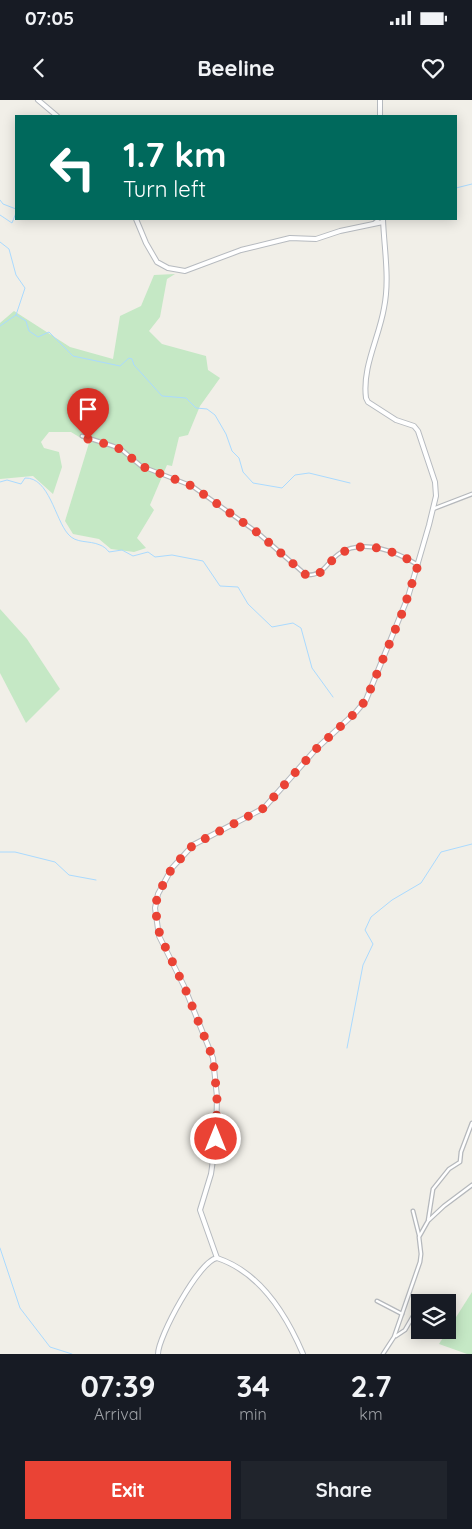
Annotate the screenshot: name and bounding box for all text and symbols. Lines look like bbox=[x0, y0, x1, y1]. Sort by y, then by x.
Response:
text: 07:05 bbox=[25, 6, 74, 30]
icon: back bbox=[25, 54, 53, 82]
text: Beeline bbox=[197, 54, 275, 82]
icon: heart bbox=[419, 54, 447, 82]
text: 1.7 km bbox=[123, 132, 227, 176]
icon: left bbox=[40, 135, 105, 200]
text: Turn left bbox=[123, 175, 206, 203]
pin bbox=[67, 388, 109, 439]
icon: arrive bbox=[74, 395, 102, 423]
position arrow bbox=[189, 1112, 241, 1164]
map controls bbox=[411, 1294, 456, 1339]
button: layers bbox=[411, 1294, 456, 1339]
text: 07:39 bbox=[81, 1367, 156, 1405]
text: 34 bbox=[236, 1367, 270, 1405]
text: 2.7 bbox=[350, 1367, 391, 1405]
text: Arrival bbox=[94, 1404, 142, 1424]
text: min bbox=[239, 1404, 267, 1424]
text: km bbox=[359, 1404, 383, 1424]
button: Exit bbox=[25, 1461, 231, 1519]
button: Share bbox=[241, 1461, 447, 1519]

